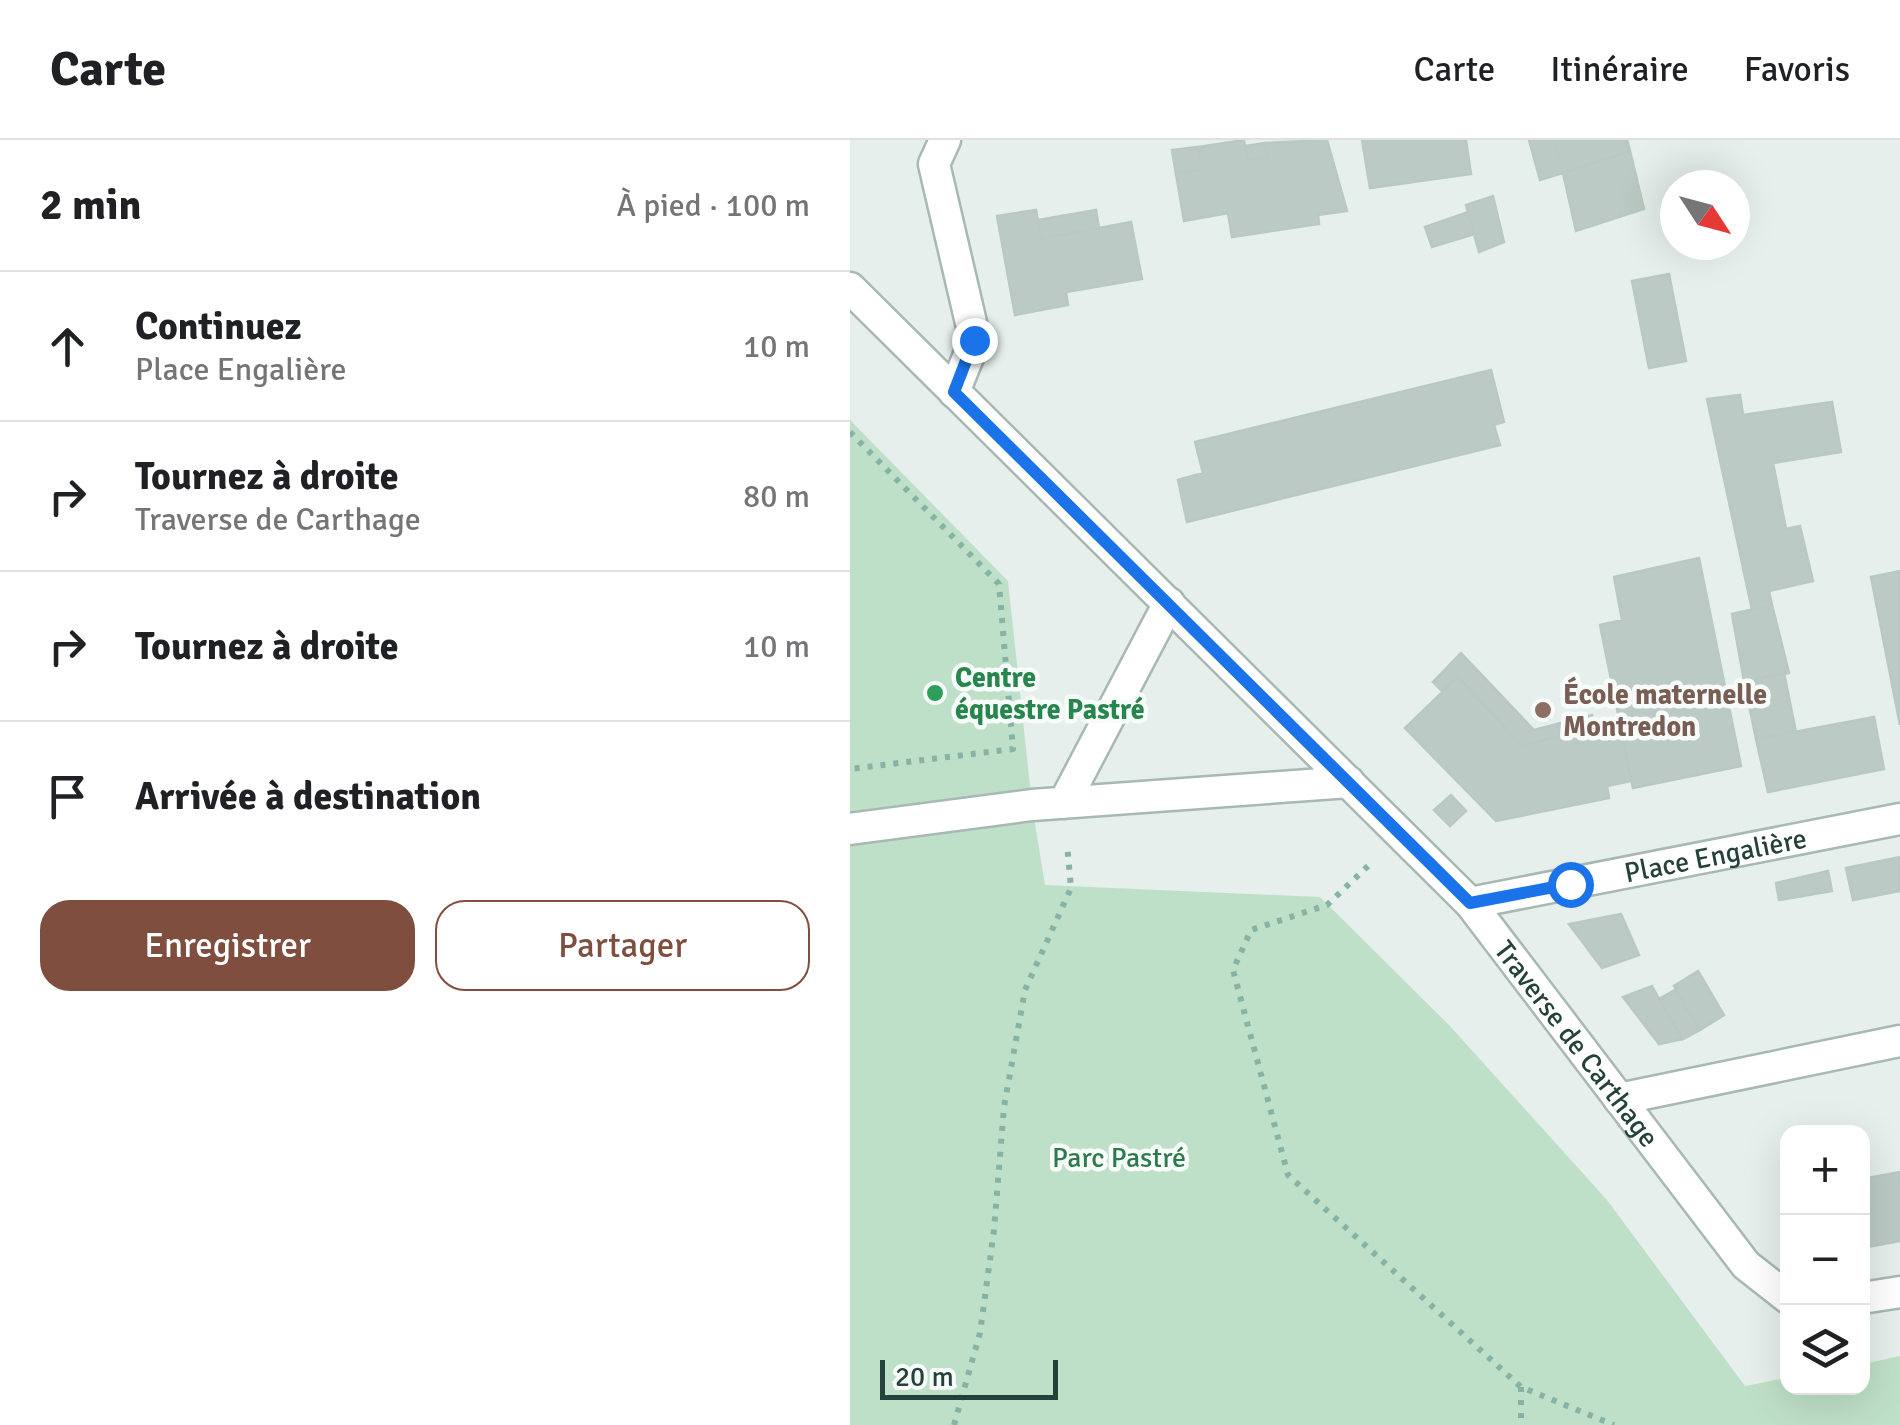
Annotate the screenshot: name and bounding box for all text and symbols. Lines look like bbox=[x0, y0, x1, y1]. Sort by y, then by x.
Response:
text: Carte bbox=[50, 40, 166, 99]
text: Carte bbox=[1414, 48, 1495, 91]
text: Itinéraire bbox=[1550, 48, 1689, 91]
text: Favoris bbox=[1744, 48, 1850, 91]
north arrow bbox=[1660, 170, 1750, 260]
text: 2 min bbox=[40, 180, 141, 231]
text: À pied · 100 m bbox=[617, 186, 810, 225]
text: Continuez bbox=[135, 303, 302, 350]
route end bbox=[952, 318, 998, 364]
icon: ahead bbox=[40, 319, 95, 374]
text: 10 m bbox=[743, 327, 810, 366]
text: Place Engalière bbox=[135, 350, 346, 389]
text: Tournez à droite bbox=[135, 453, 399, 500]
icon: right bbox=[40, 469, 95, 524]
text: 80 m bbox=[743, 477, 810, 516]
text: Traverse de Carthage bbox=[135, 500, 421, 539]
icon: right bbox=[40, 619, 95, 674]
text: Tournez à droite bbox=[135, 623, 399, 670]
text: 10 m bbox=[743, 627, 810, 666]
place label: Centre équestre Pastré bbox=[955, 661, 1145, 727]
place label: École maternelle Montredon bbox=[1563, 676, 1767, 744]
marker: Centre équestre Pastré bbox=[924, 682, 946, 704]
marker: École maternelle Montredon bbox=[1532, 699, 1554, 721]
icon: arrive bbox=[40, 769, 95, 824]
text: Arrivée à destination bbox=[135, 773, 481, 820]
street label: Place Engalière bbox=[1621, 822, 1810, 890]
route start bbox=[1548, 862, 1594, 908]
button: Enregistrer bbox=[40, 900, 415, 991]
button: Partager bbox=[435, 900, 810, 991]
street label: Traverse de Carthage bbox=[1487, 934, 1666, 1154]
map controls bbox=[1780, 1125, 1870, 1395]
button: + bbox=[1780, 1125, 1870, 1215]
park label: Parc Pastré bbox=[1052, 1141, 1186, 1175]
button: − bbox=[1780, 1215, 1870, 1305]
button: layers bbox=[1780, 1305, 1870, 1395]
scale bar bbox=[880, 1355, 1058, 1400]
text: 20 m bbox=[895, 1360, 954, 1394]

